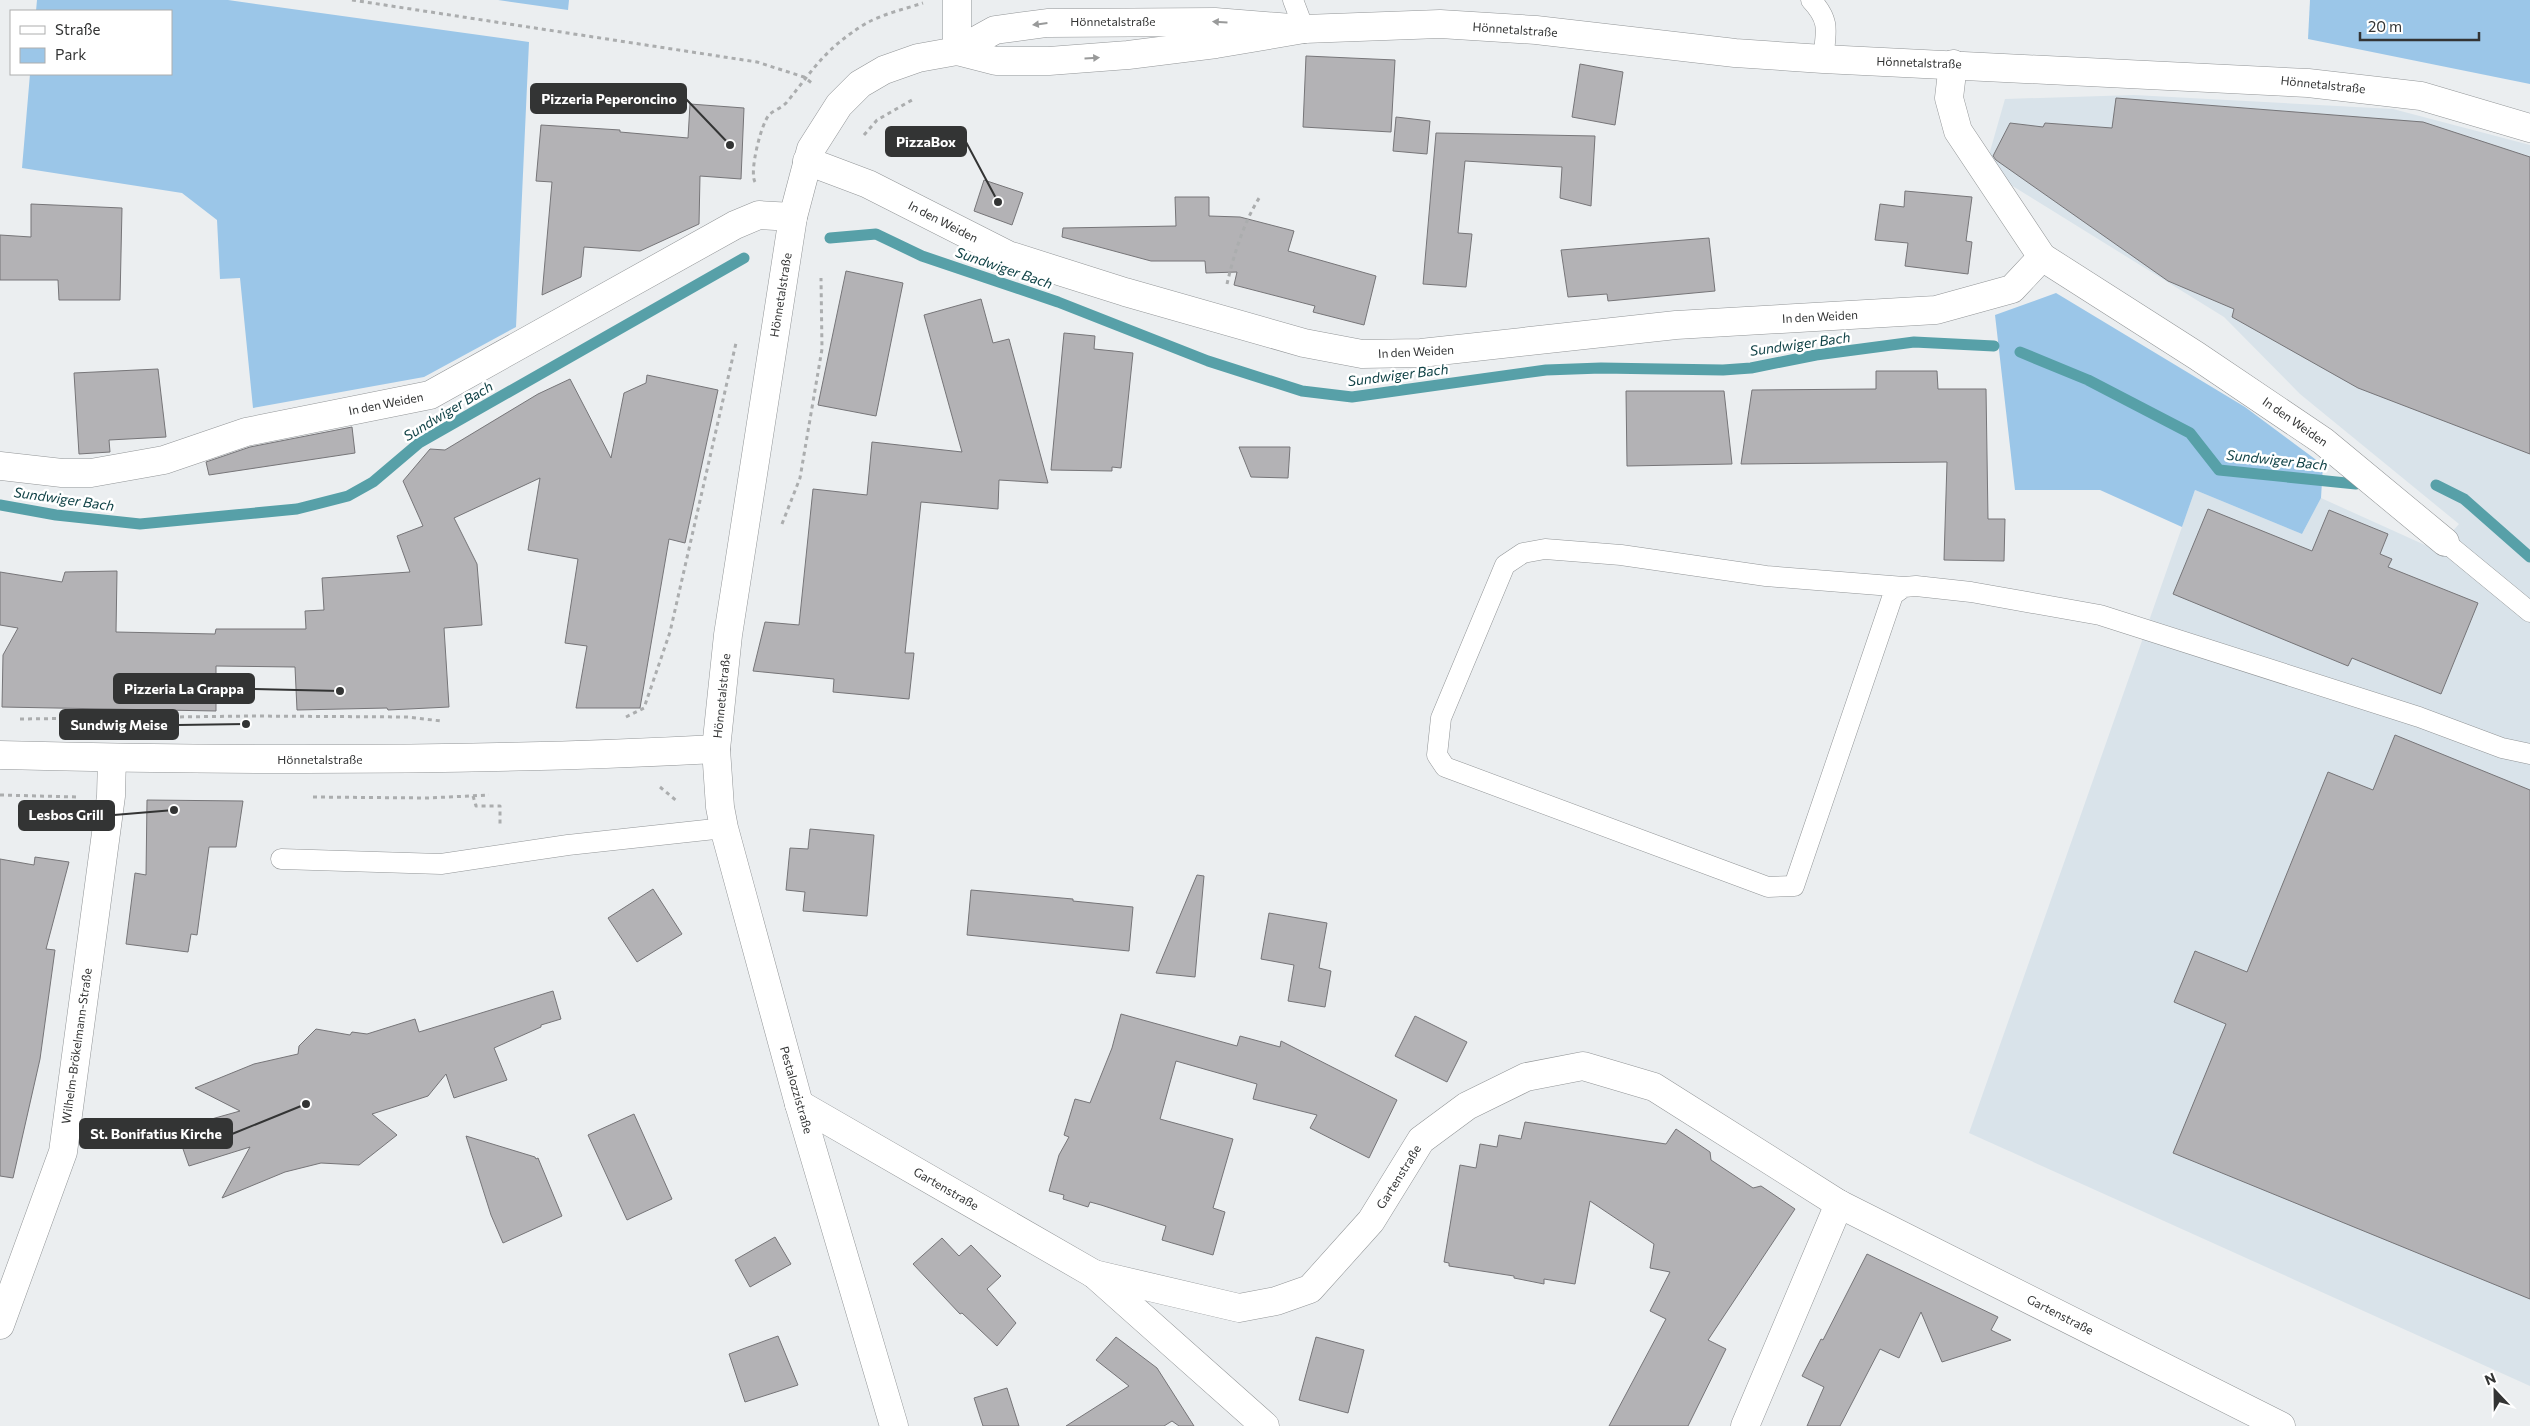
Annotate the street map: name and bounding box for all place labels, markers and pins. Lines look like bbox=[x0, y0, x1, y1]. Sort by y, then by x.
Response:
callout: Pizzeria Peperoncino bbox=[531, 84, 686, 113]
callout: PizzaBox bbox=[886, 127, 966, 156]
callout: Pizzeria La Grappa bbox=[114, 674, 254, 703]
callout: Sundwig Meise bbox=[60, 710, 178, 739]
callout: Lesbos Grill bbox=[19, 801, 114, 830]
callout: St. Bonifatius Kirche bbox=[80, 1119, 232, 1148]

